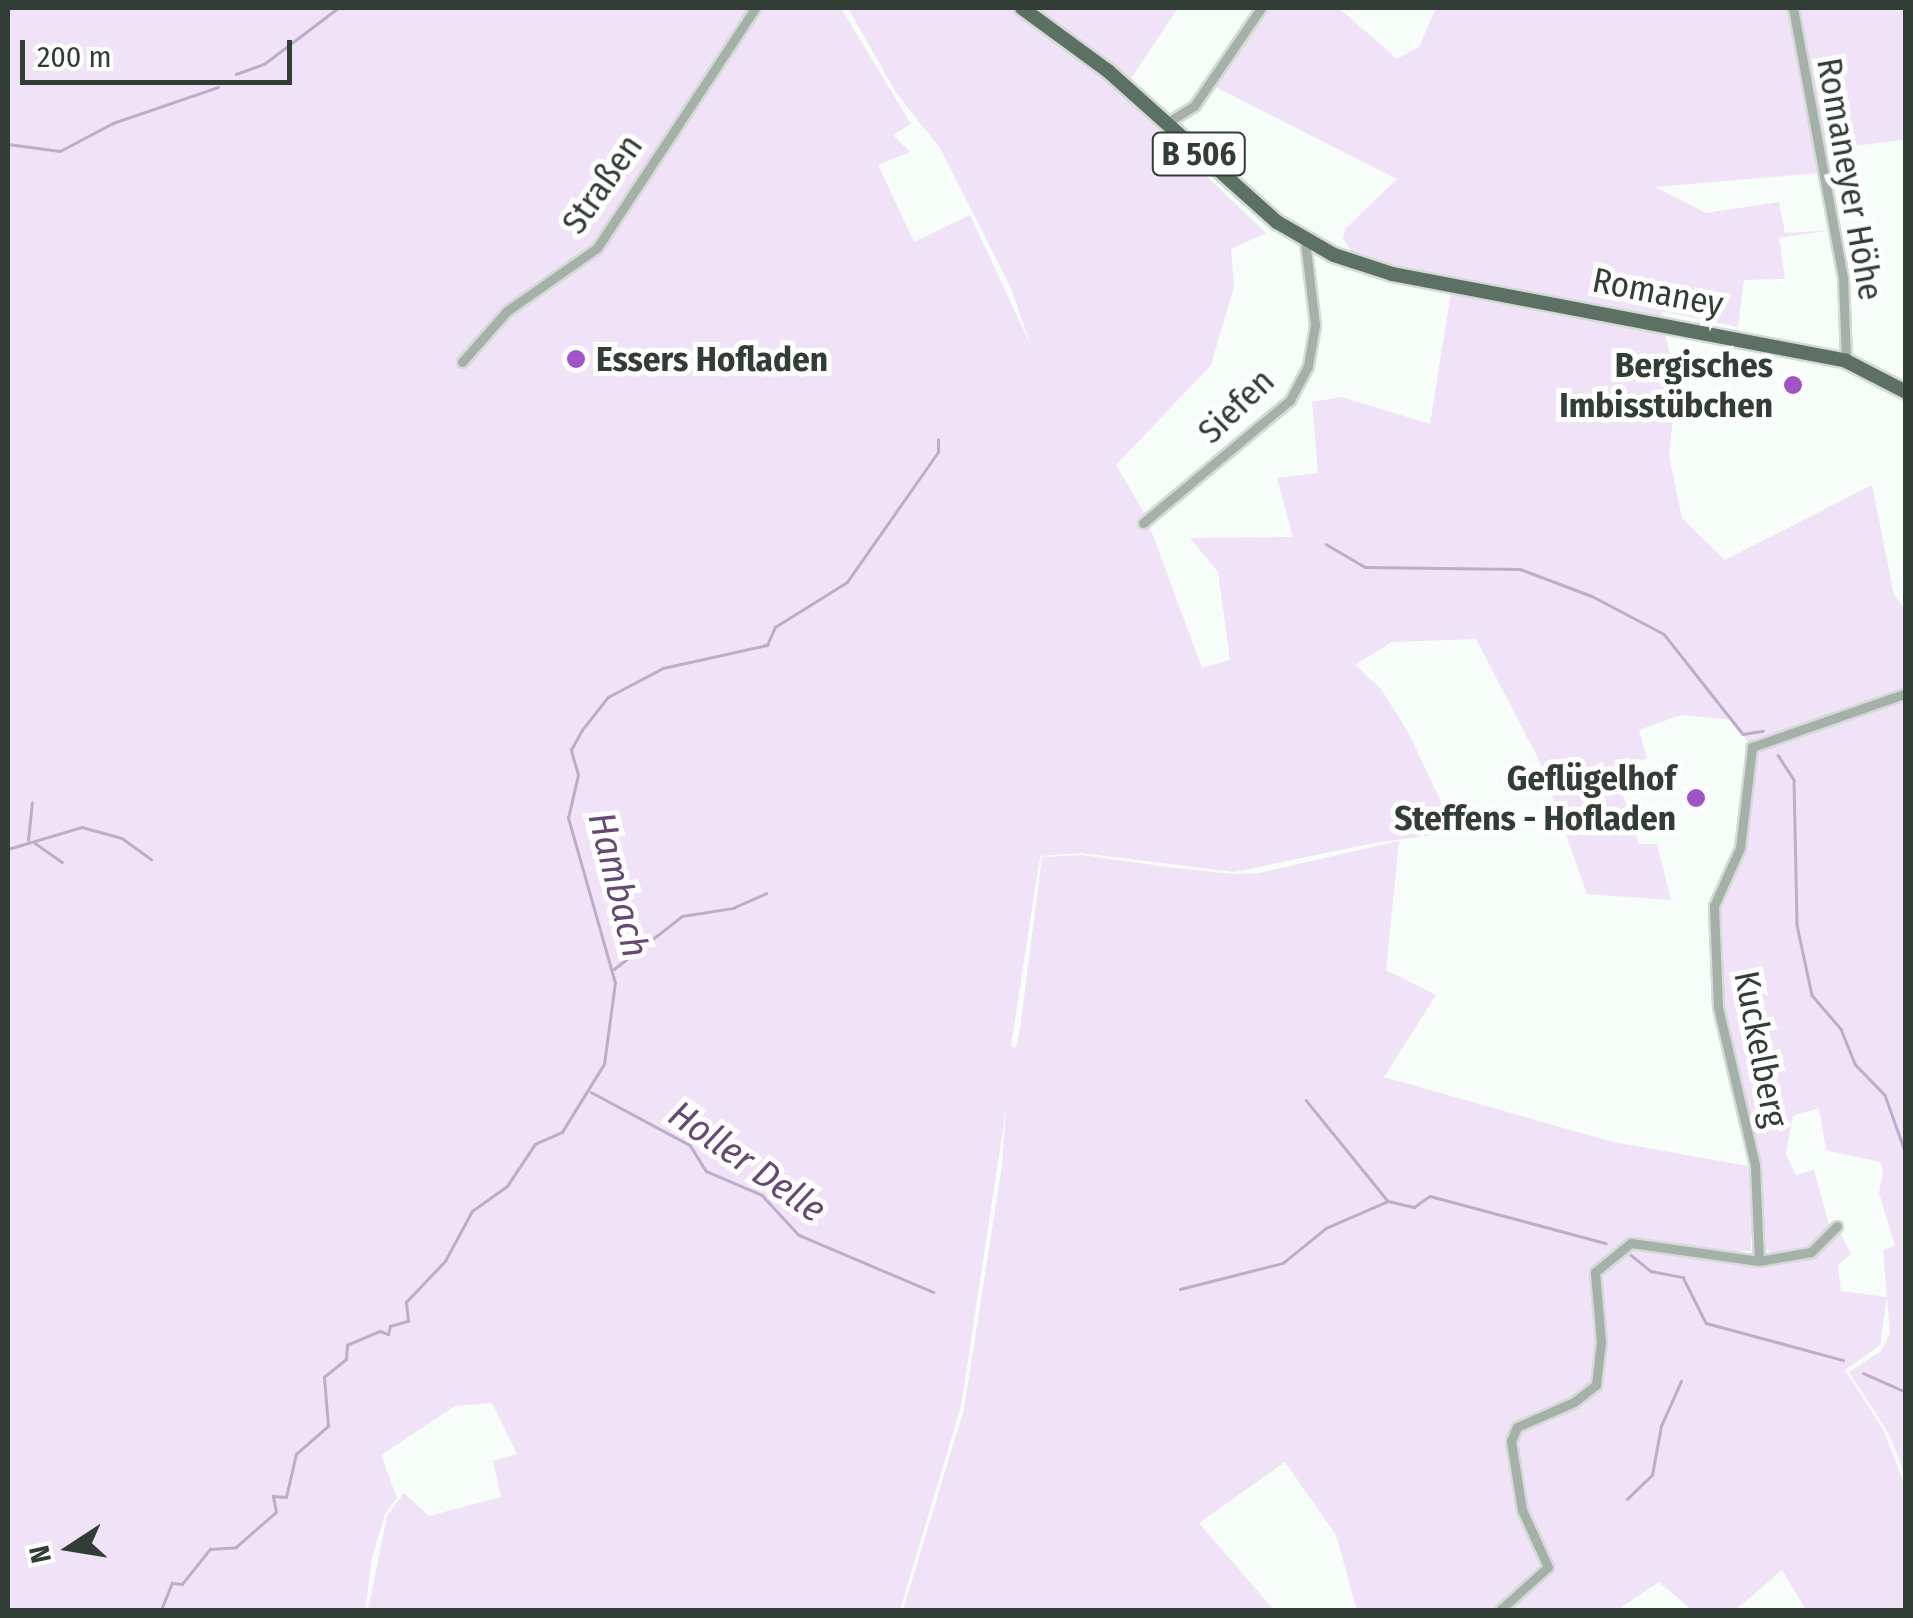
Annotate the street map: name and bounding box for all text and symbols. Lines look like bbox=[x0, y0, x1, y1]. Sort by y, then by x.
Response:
scale bar bbox=[25, 20, 298, 82]
text: 200 m bbox=[37, 39, 112, 75]
street label: Romaneyer Höhe bbox=[1808, 55, 1892, 303]
street label: Straßen bbox=[553, 126, 651, 242]
road number: B 506 bbox=[1152, 127, 1246, 181]
street label: Romaney bbox=[1589, 259, 1727, 325]
place label: Essers Hofladen bbox=[596, 338, 828, 380]
place label: Bergisches Imbisstübchen bbox=[1559, 344, 1773, 426]
marker: Essers Hofladen bbox=[565, 348, 587, 370]
street label: Siefen bbox=[1189, 360, 1283, 452]
marker: Bergisches Imbisstübchen bbox=[1782, 374, 1804, 396]
place label: Geflügelhof Steffens - Hofladen bbox=[1394, 757, 1676, 839]
marker: Geflügelhof Steffens - Hofladen bbox=[1685, 787, 1707, 809]
water label: Hambach bbox=[578, 808, 658, 962]
street label: Kuckelberg bbox=[1725, 967, 1797, 1131]
water label: Holler Delle bbox=[660, 1092, 834, 1232]
north arrow bbox=[20, 1498, 120, 1598]
text: N bbox=[22, 1543, 58, 1566]

